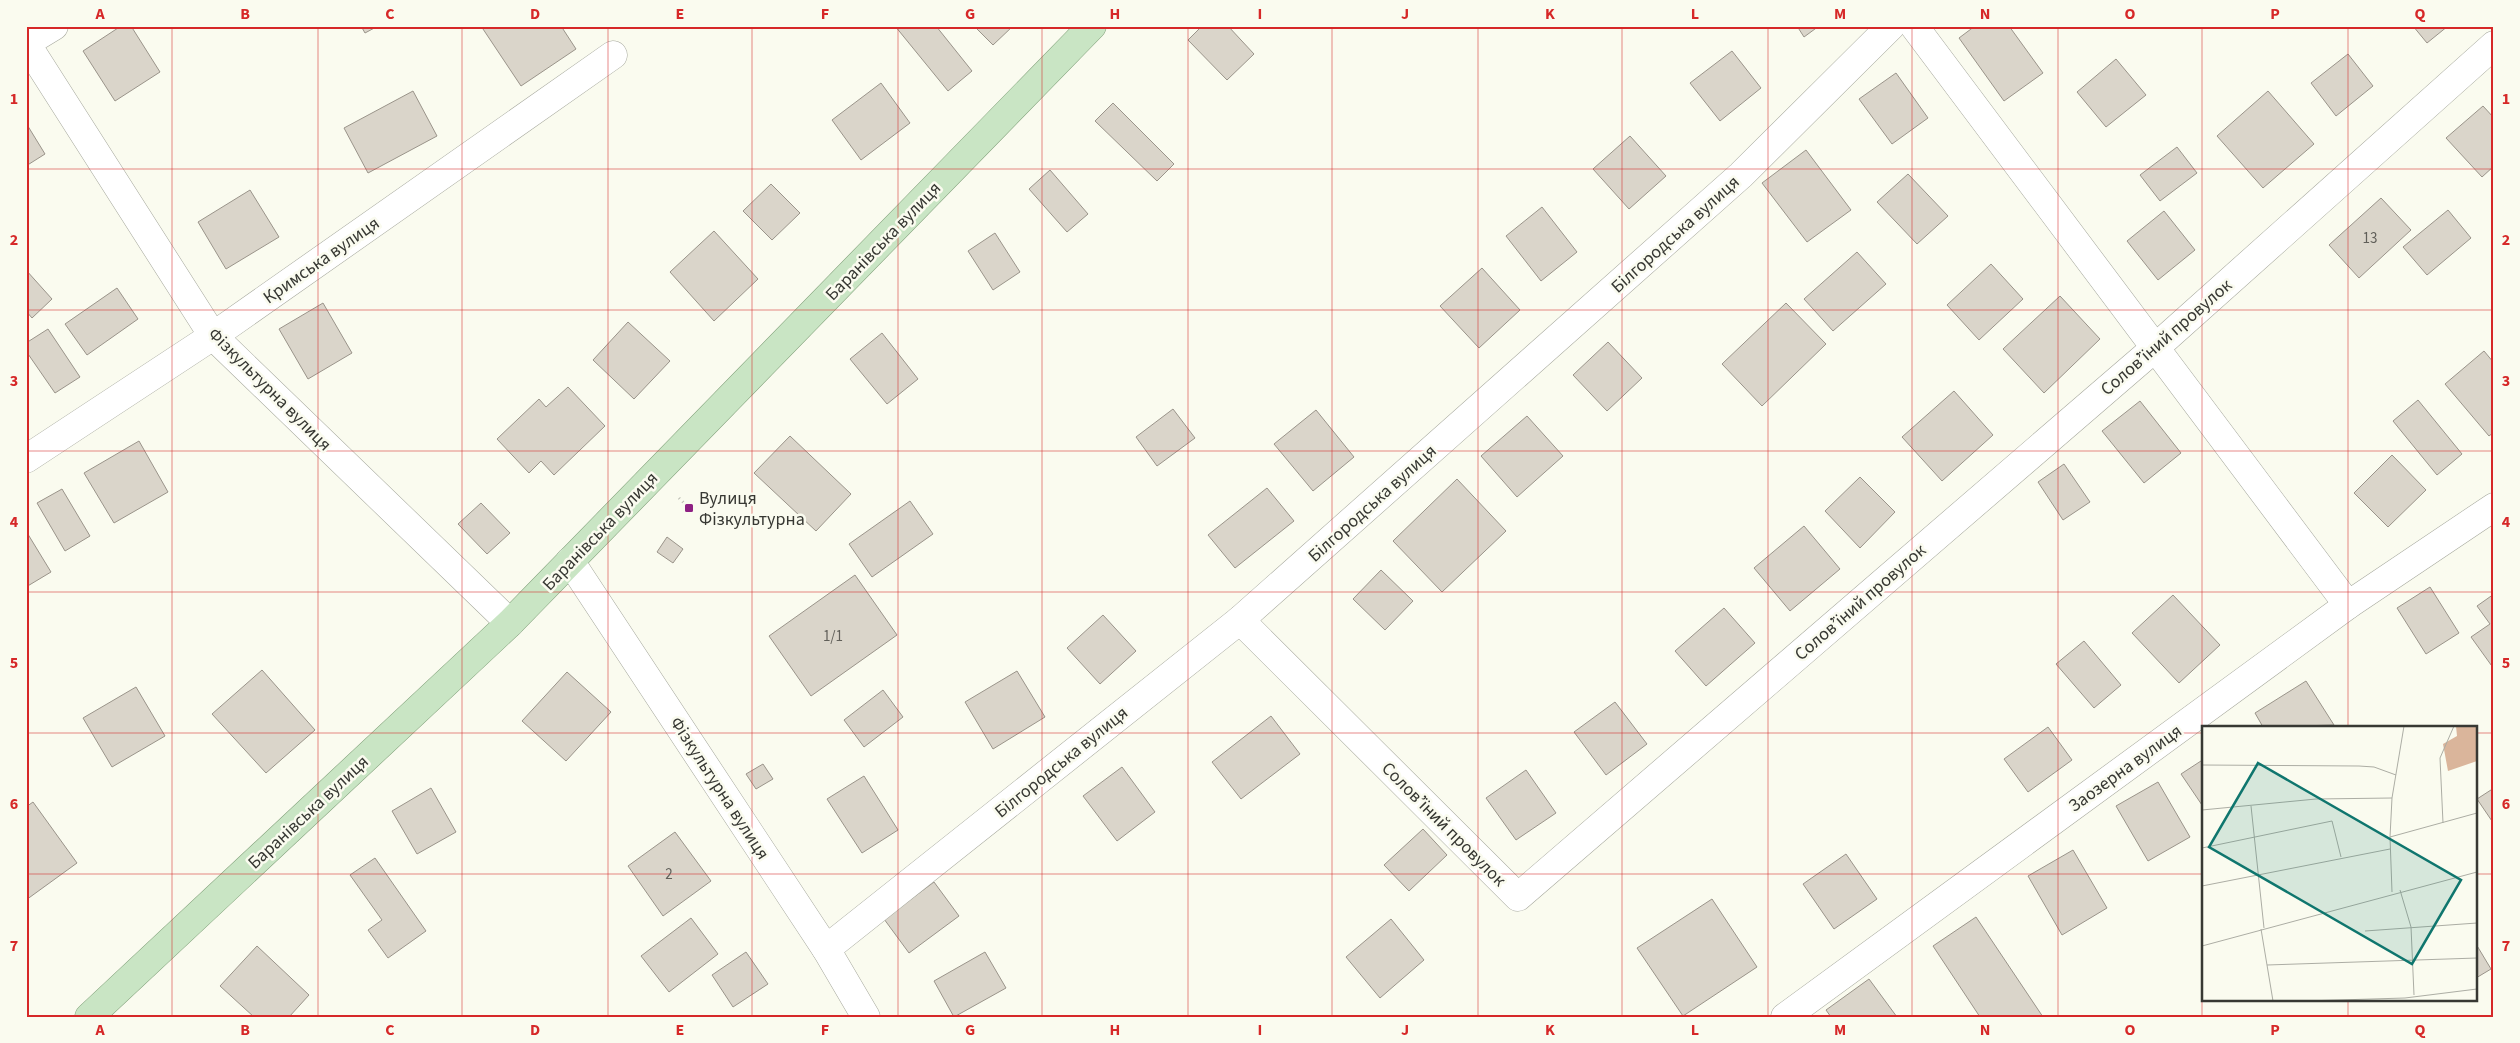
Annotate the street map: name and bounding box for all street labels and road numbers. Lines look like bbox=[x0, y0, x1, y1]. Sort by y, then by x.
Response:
street label: Білгородська вулиця bbox=[1606, 170, 1745, 299]
street label: Баранівська вулиця bbox=[820, 176, 947, 306]
street label: Кримська вулиця bbox=[258, 211, 384, 310]
street label: Соловʼїний провулок bbox=[2095, 273, 2238, 402]
street label: Фізкультурна вулиця bbox=[202, 322, 337, 457]
street label: Білгородська вулиця bbox=[1303, 439, 1442, 568]
street label: Баранівська вулиця bbox=[537, 466, 664, 596]
street label: Соловʼїний провулок bbox=[1789, 538, 1932, 667]
street label: Білгородська вулиця bbox=[989, 701, 1133, 824]
street label: Фізкультурна вулиця bbox=[664, 712, 775, 865]
street label: Заозерна вулиця bbox=[2063, 719, 2187, 818]
street label: Баранівська вулиця bbox=[242, 750, 374, 875]
street label: Соловʼїний провулок bbox=[1376, 757, 1512, 892]

